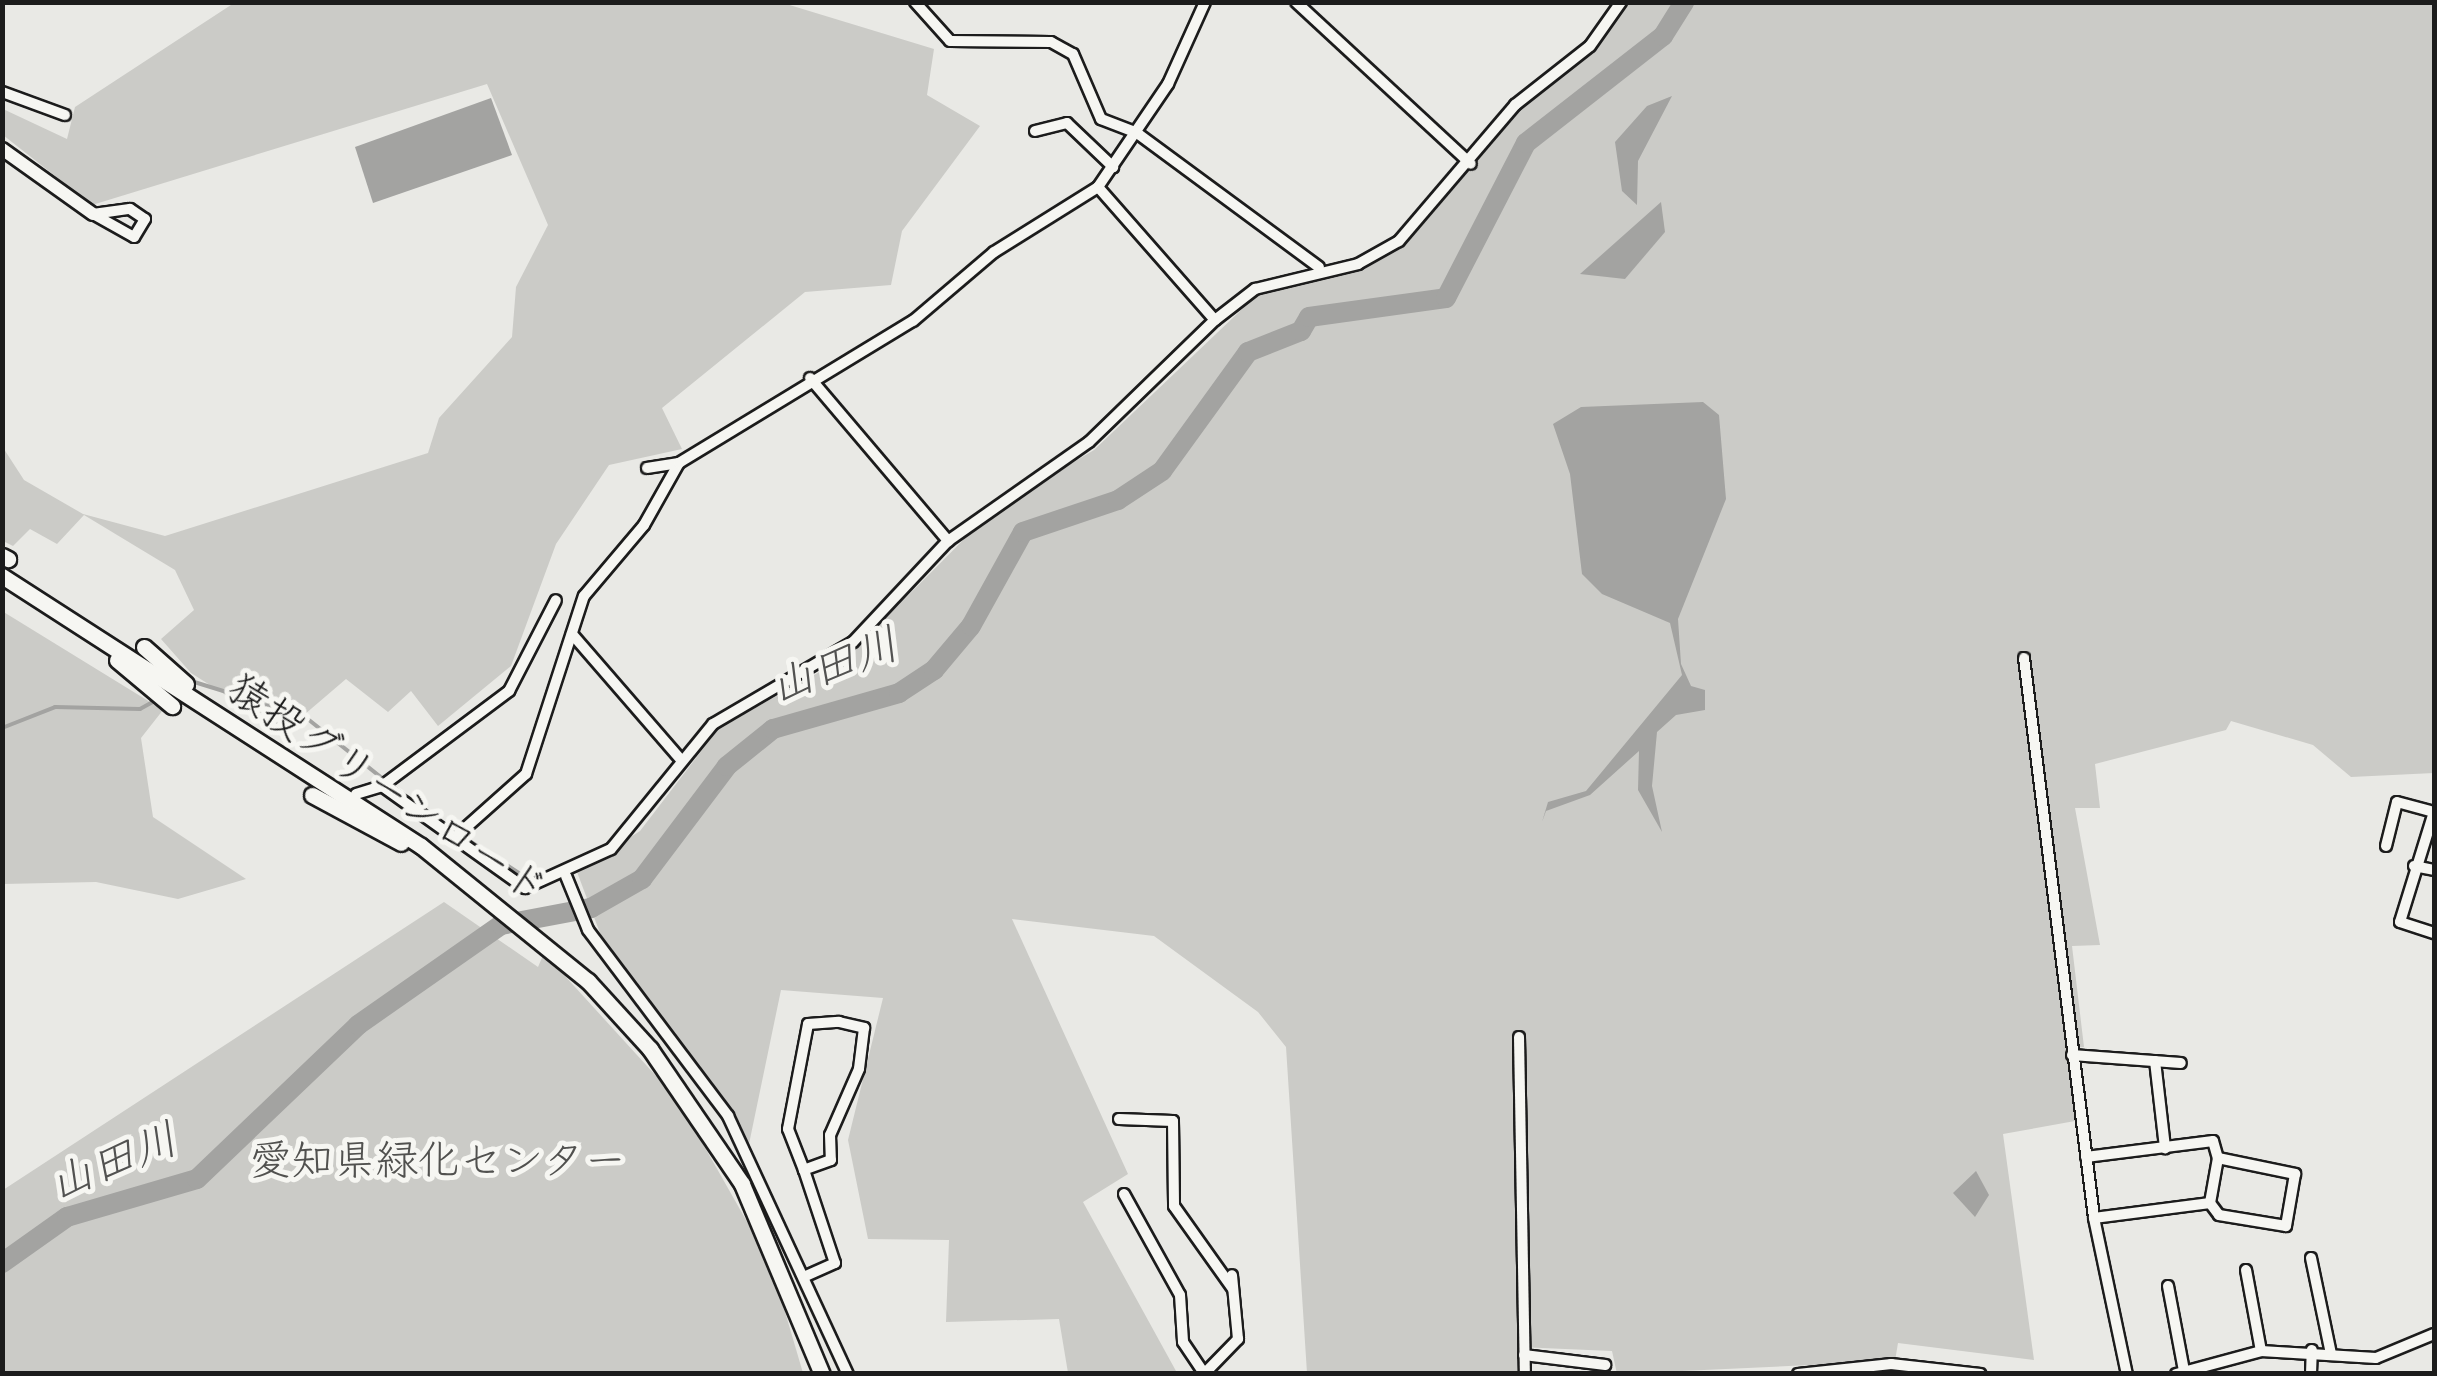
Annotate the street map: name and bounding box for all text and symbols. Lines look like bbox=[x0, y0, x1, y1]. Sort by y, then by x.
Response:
water label: 山田川 bbox=[761, 617, 907, 715]
street label: 猿投グリーンロード bbox=[216, 662, 558, 916]
water label: 山田川 bbox=[40, 1112, 186, 1212]
park label: 愛知県緑化センター bbox=[249, 1136, 627, 1186]

